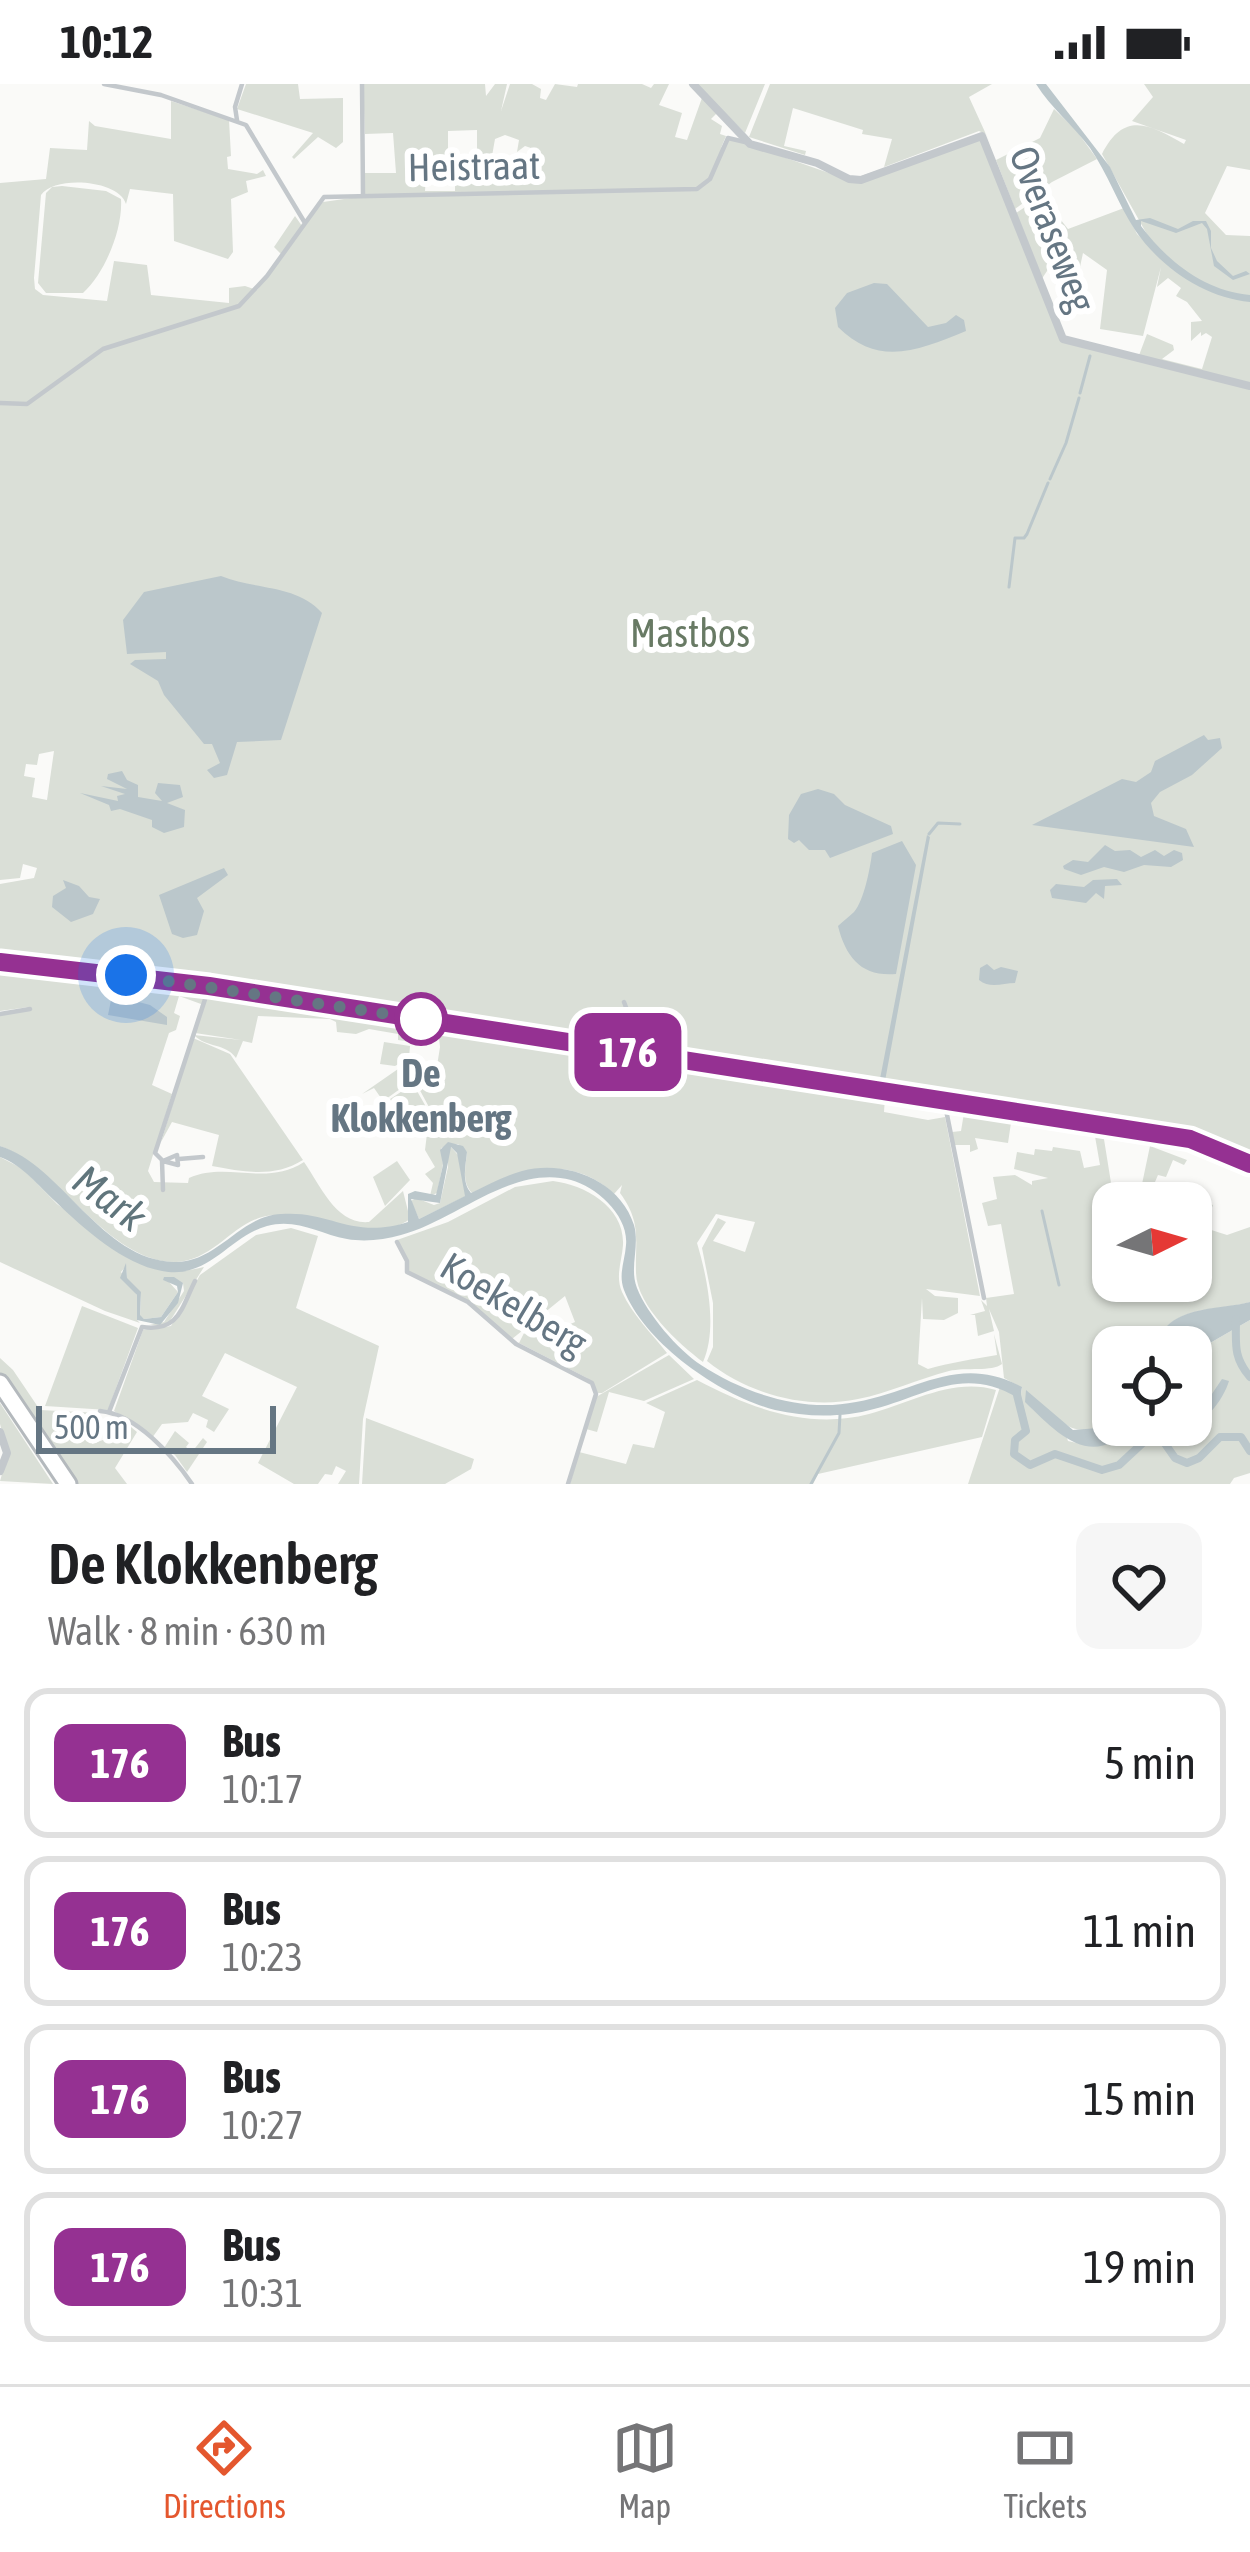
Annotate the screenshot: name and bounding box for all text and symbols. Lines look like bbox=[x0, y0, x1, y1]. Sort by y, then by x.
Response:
text: 10:12 bbox=[60, 16, 154, 68]
street label: Overaseweg bbox=[1001, 140, 1105, 318]
street label: Heistraat bbox=[407, 143, 541, 189]
park label: Mastbos bbox=[630, 611, 750, 655]
your location bbox=[96, 945, 156, 1005]
marker: De Klokkenberg bbox=[396, 994, 446, 1044]
line badge: 176 bbox=[559, 1013, 697, 1091]
text: 176 bbox=[598, 1028, 658, 1076]
place label: De Klokkenberg bbox=[331, 1051, 512, 1140]
water label: Mark bbox=[64, 1155, 156, 1241]
north arrow bbox=[1092, 1182, 1212, 1302]
map controls bbox=[1092, 1182, 1212, 1446]
street label: Koekelberg bbox=[433, 1243, 595, 1365]
button: locate bbox=[1092, 1326, 1212, 1446]
scale bar bbox=[36, 1400, 276, 1453]
text: 500 m bbox=[54, 1408, 129, 1446]
button: heart bbox=[1076, 1523, 1202, 1649]
text: De Klokkenberg bbox=[48, 1531, 378, 1596]
text: Walk · 8 min · 630 m bbox=[48, 1609, 327, 1653]
text: Bus bbox=[222, 1715, 281, 1767]
text: 5 min bbox=[1104, 1737, 1196, 1789]
text: 176 bbox=[90, 1739, 150, 1787]
text: 10:17 bbox=[222, 1767, 303, 1811]
text: Bus bbox=[222, 1883, 281, 1935]
text: 11 min bbox=[1083, 1905, 1196, 1957]
text: 176 bbox=[90, 1907, 150, 1955]
text: 10:23 bbox=[222, 1935, 303, 1979]
text: Bus bbox=[222, 2051, 281, 2103]
text: 15 min bbox=[1083, 2073, 1196, 2125]
text: 176 bbox=[90, 2075, 150, 2123]
text: 10:27 bbox=[222, 2103, 303, 2147]
text: Bus bbox=[222, 2219, 281, 2271]
text: 19 min bbox=[1083, 2241, 1196, 2293]
text: 176 bbox=[90, 2243, 150, 2291]
text: 10:31 bbox=[222, 2271, 303, 2315]
tab: Directions bbox=[163, 2415, 286, 2525]
tab: Map bbox=[612, 2415, 678, 2525]
tab: Tickets bbox=[1003, 2415, 1087, 2525]

